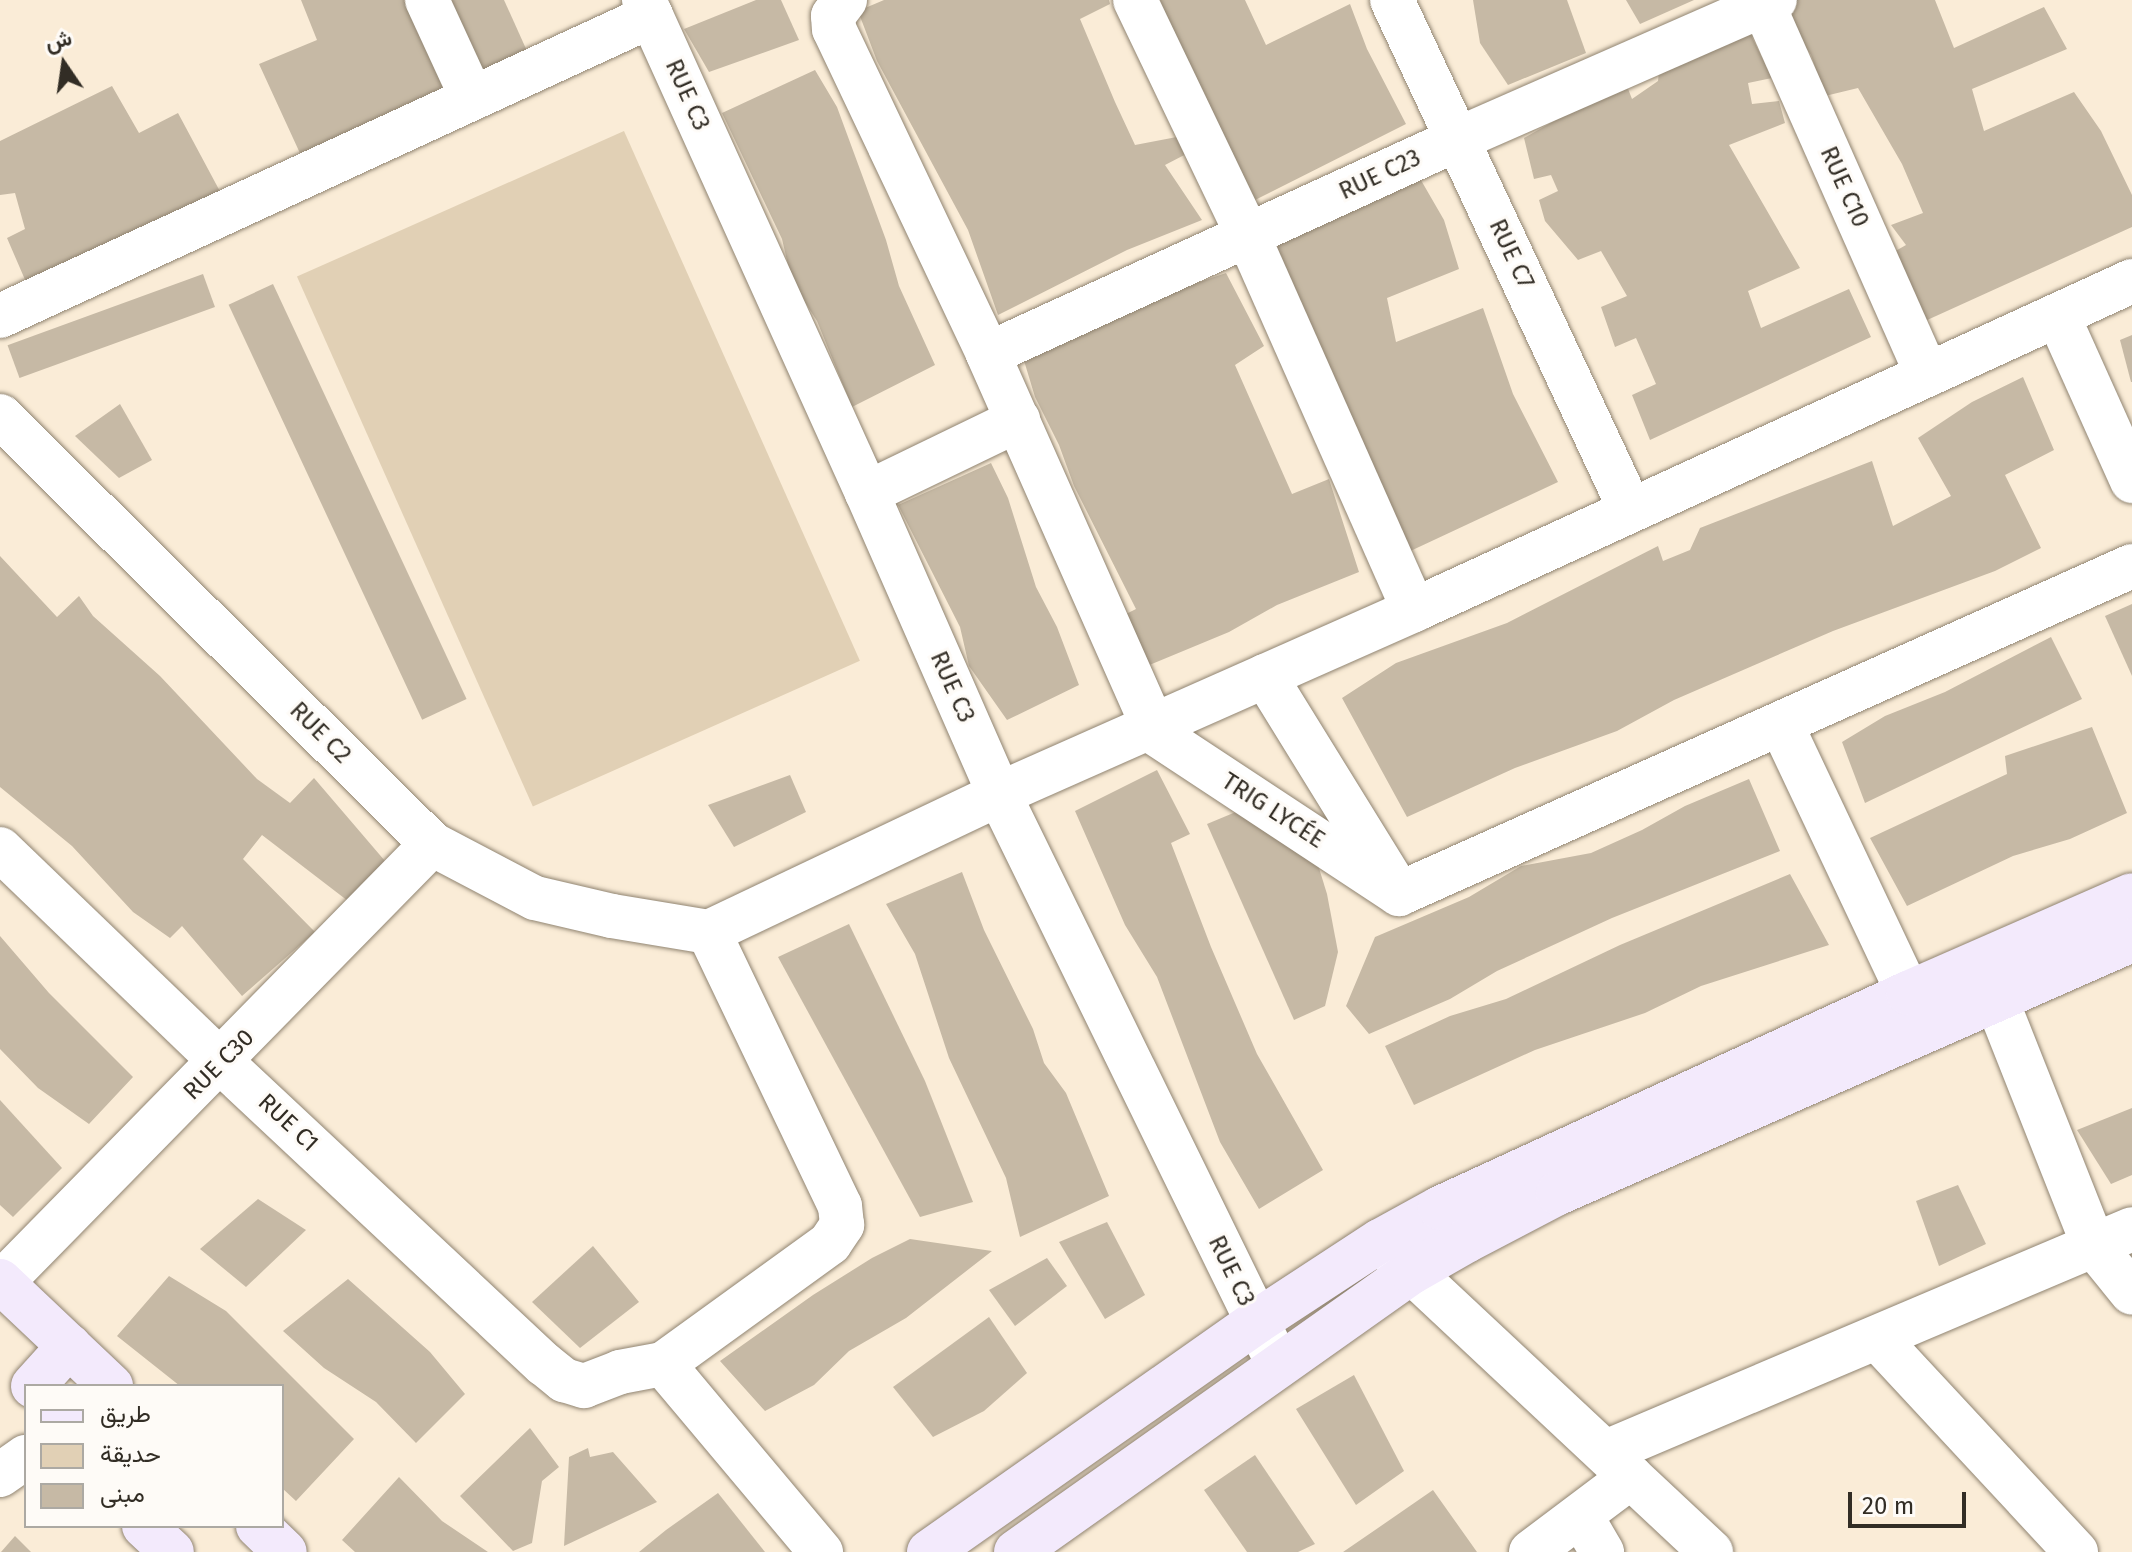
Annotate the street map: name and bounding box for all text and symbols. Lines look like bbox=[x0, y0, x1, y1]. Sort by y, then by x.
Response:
north arrow bbox=[24, 24, 104, 104]
text: ش bbox=[43, 24, 74, 56]
street label: RUE C3 bbox=[659, 55, 715, 135]
street label: RUE C10 bbox=[1813, 142, 1875, 232]
street label: RUE C23 bbox=[1335, 144, 1425, 206]
street label: RUE C7 bbox=[1482, 215, 1540, 293]
street label: RUE C3 bbox=[924, 647, 980, 727]
street label: RUE C2 bbox=[283, 696, 357, 770]
street label: TRIG LYCÉE bbox=[1216, 767, 1330, 855]
street label: RUE C30 bbox=[178, 1024, 260, 1106]
street label: RUE C1 bbox=[252, 1088, 324, 1158]
street label: RUE C3 bbox=[1202, 1231, 1260, 1311]
legend bbox=[24, 1384, 284, 1528]
text: طريق bbox=[100, 1400, 151, 1428]
text: حديقة bbox=[100, 1440, 161, 1468]
scale bar bbox=[1852, 1476, 1970, 1526]
text: مبنى bbox=[100, 1480, 145, 1508]
text: 20 m bbox=[1862, 1492, 1914, 1520]

